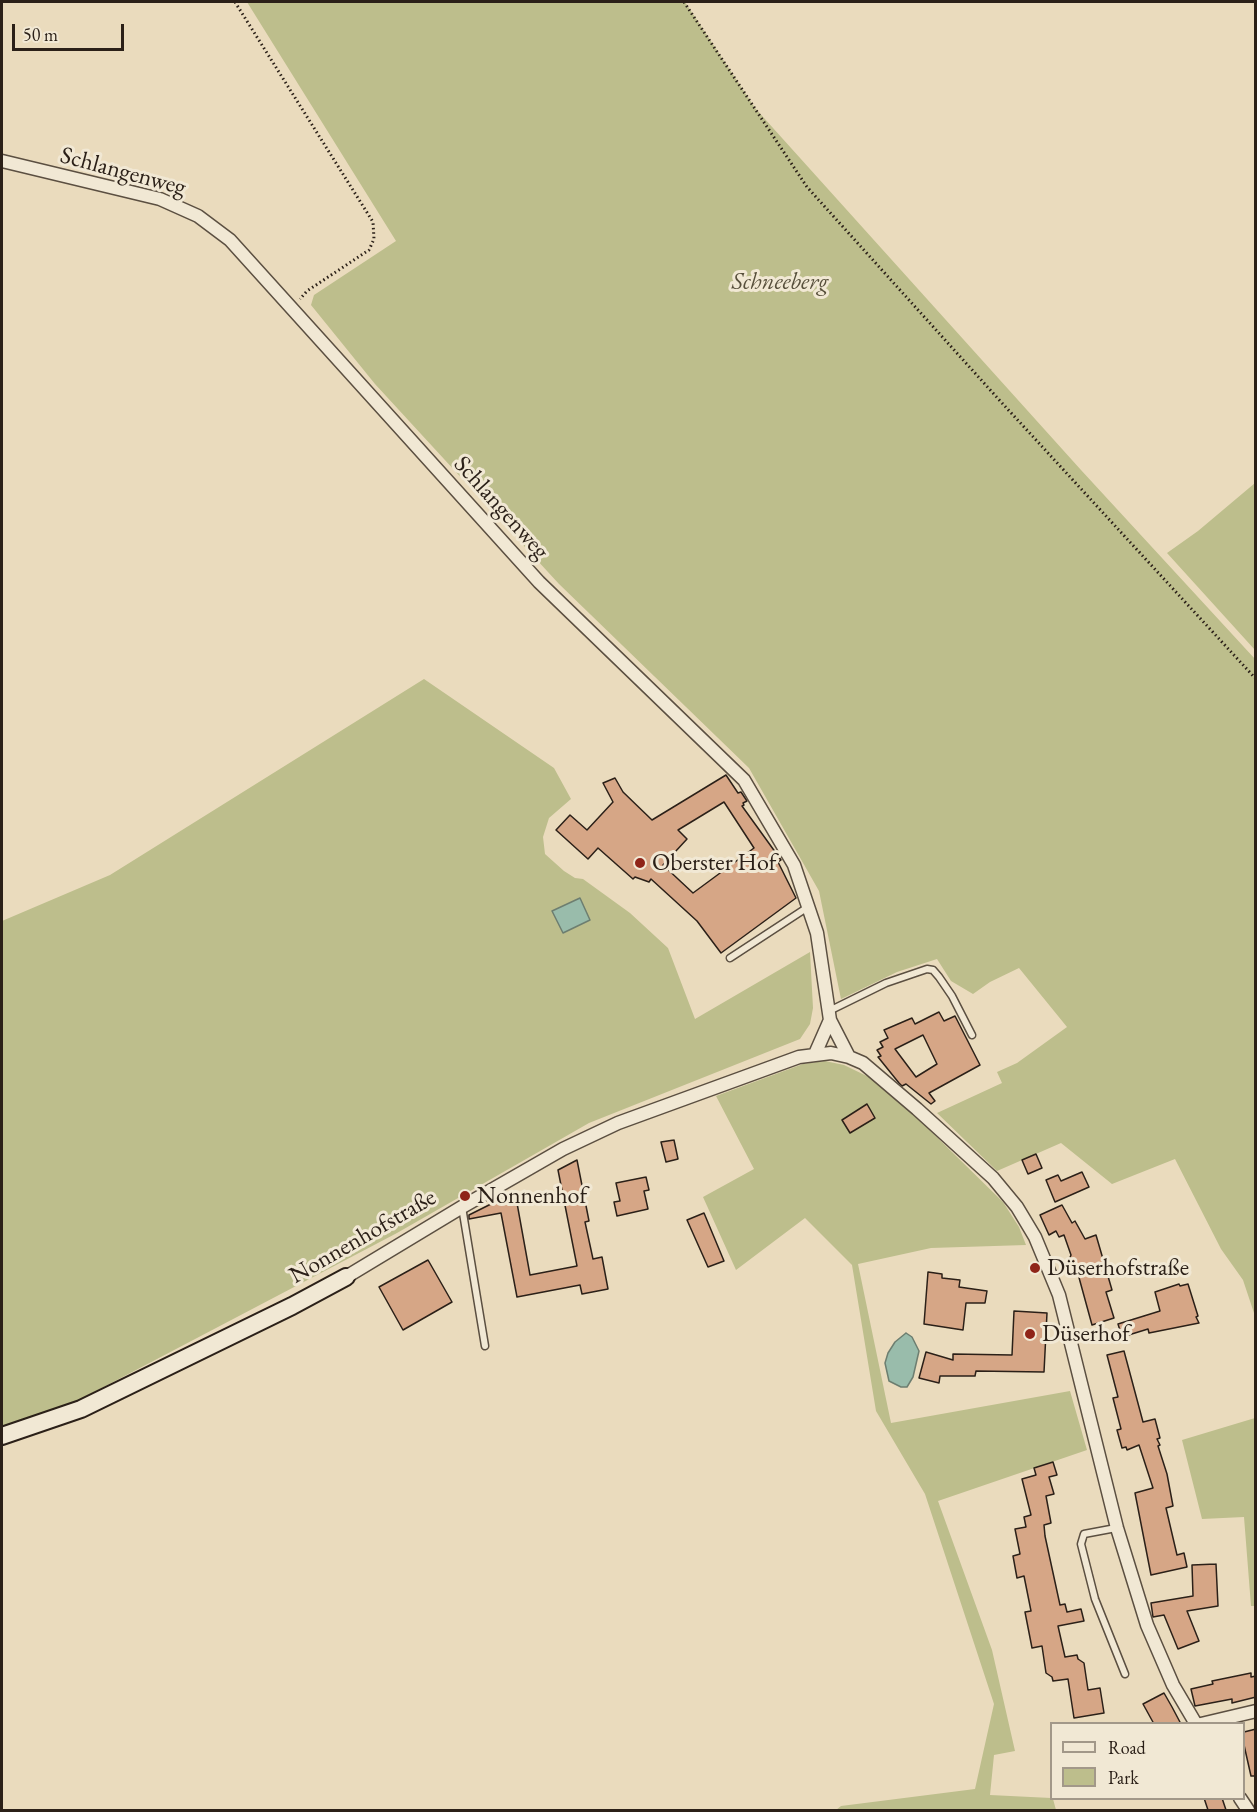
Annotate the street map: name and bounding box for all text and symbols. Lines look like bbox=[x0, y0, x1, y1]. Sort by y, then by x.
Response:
scale bar bbox=[15, 12, 128, 50]
text: 50 m bbox=[23, 23, 58, 46]
street label: Schlangenweg bbox=[57, 141, 189, 203]
park label: Schneeberg bbox=[732, 268, 828, 296]
street label: Schlangenweg bbox=[447, 451, 555, 565]
place label: Oberster Hof bbox=[652, 849, 776, 877]
marker: Oberster Hof bbox=[633, 856, 647, 870]
place label: Nonnenhof bbox=[477, 1182, 587, 1210]
street label: Nonnenhofstraße bbox=[285, 1183, 441, 1291]
marker: Nonnenhof bbox=[458, 1189, 472, 1203]
place label: Düserhofstraße bbox=[1047, 1254, 1189, 1282]
marker: Düserhofstraße bbox=[1028, 1261, 1042, 1275]
place label: Düserhof bbox=[1042, 1320, 1130, 1348]
marker: Düserhof bbox=[1023, 1327, 1037, 1341]
legend bbox=[1050, 1722, 1245, 1800]
text: Road bbox=[1108, 1736, 1146, 1759]
text: Park bbox=[1108, 1766, 1139, 1789]

